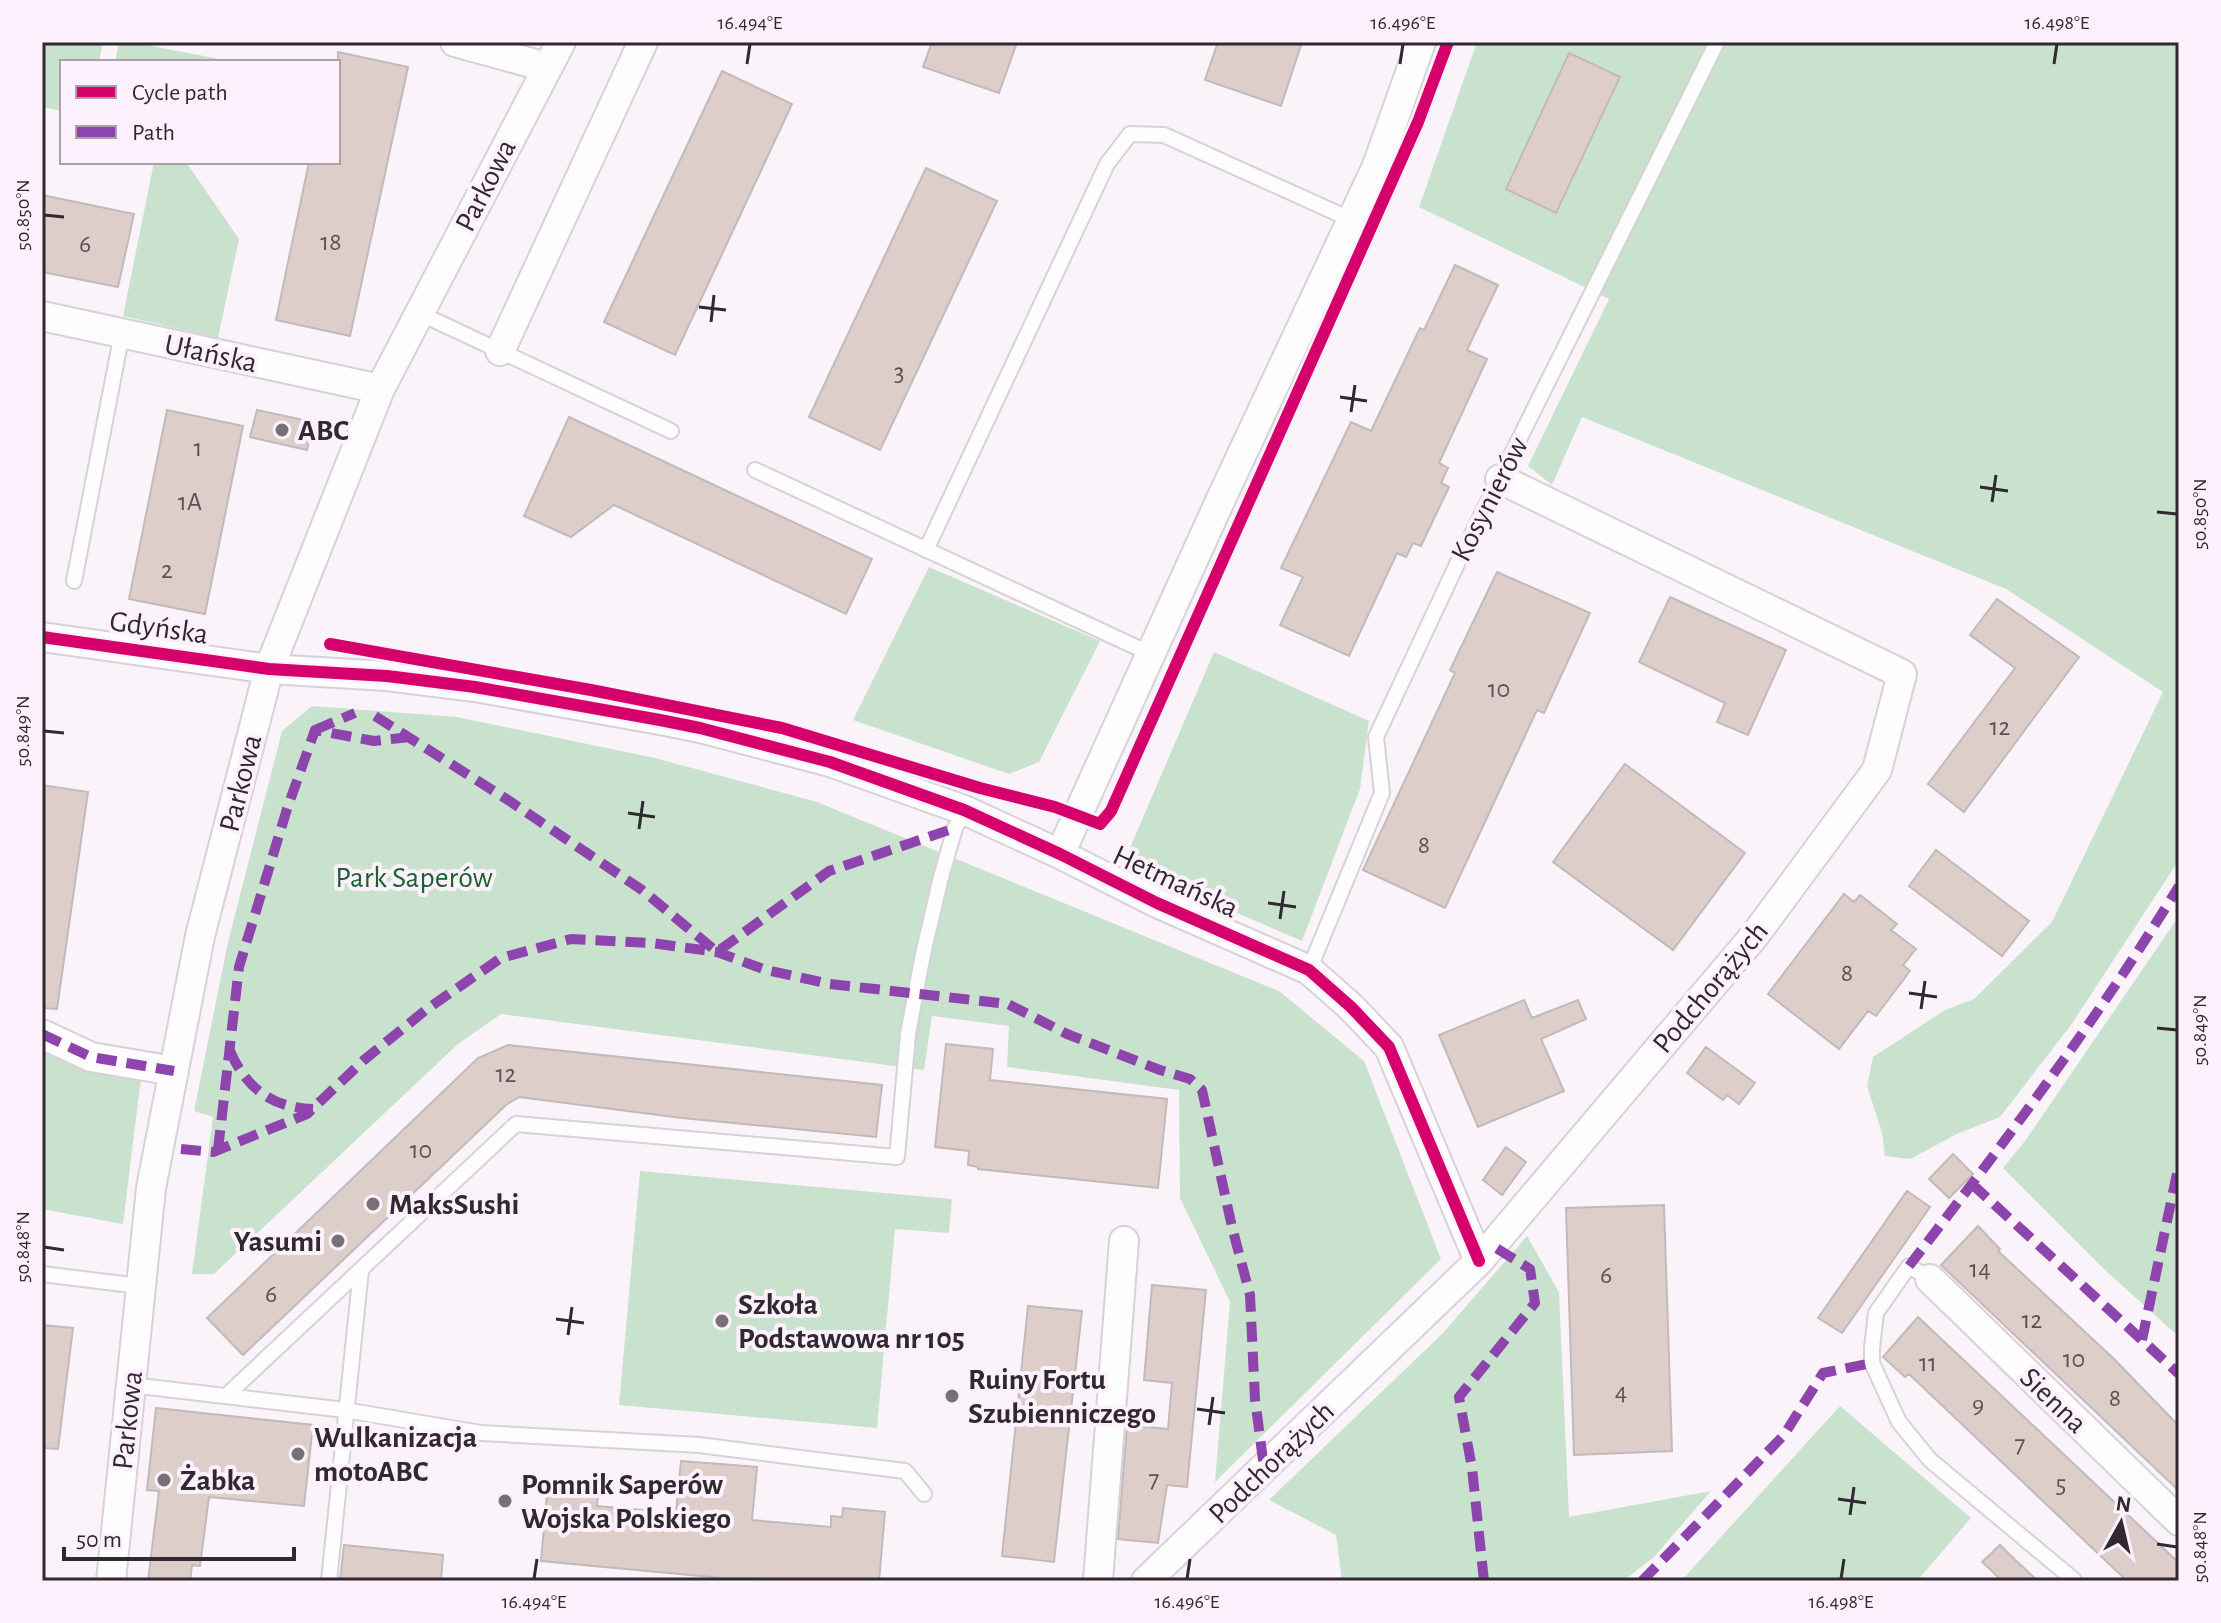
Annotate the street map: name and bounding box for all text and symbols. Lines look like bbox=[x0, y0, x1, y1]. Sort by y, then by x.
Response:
text: 16.494°E bbox=[718, 13, 783, 33]
text: 16.496°E bbox=[1371, 13, 1436, 33]
text: 16.498°E bbox=[2025, 13, 2090, 33]
legend bbox=[60, 60, 340, 164]
text: Cycle path bbox=[132, 81, 228, 105]
text: Path bbox=[132, 121, 175, 145]
street label: Parkowa bbox=[450, 134, 522, 236]
text: 50.850°N bbox=[13, 179, 33, 251]
house number: 18 bbox=[320, 229, 342, 255]
house number: 6 bbox=[79, 231, 91, 257]
street label: Ułańska bbox=[162, 330, 260, 378]
house number: 3 bbox=[894, 360, 904, 386]
place label: ABC bbox=[298, 416, 349, 446]
marker: ABC bbox=[273, 421, 291, 439]
street label: Kosynierów bbox=[1446, 432, 1534, 566]
house number: 1 bbox=[194, 435, 202, 461]
text: 50.850°N bbox=[2190, 478, 2210, 550]
house number: 1A bbox=[178, 489, 202, 515]
house number: 2 bbox=[161, 557, 173, 583]
street label: Gdyńska bbox=[108, 606, 210, 650]
house number: 10 bbox=[1488, 676, 1510, 702]
text: 50.849°N bbox=[13, 695, 33, 767]
house number: 12 bbox=[1990, 714, 2011, 740]
street label: Parkowa bbox=[214, 731, 268, 835]
house number: 8 bbox=[1418, 832, 1430, 858]
street label: Hetmańska bbox=[1108, 840, 1243, 924]
park label: Park Saperów bbox=[335, 863, 493, 893]
street label: Podchorążych bbox=[1647, 916, 1774, 1059]
house number: 8 bbox=[1841, 960, 1853, 986]
text: 50.849°N bbox=[2190, 994, 2210, 1066]
house number: 12 bbox=[496, 1061, 517, 1087]
house number: 10 bbox=[410, 1137, 432, 1163]
place label: MaksSushi bbox=[389, 1190, 519, 1220]
marker: MaksSushi bbox=[364, 1195, 382, 1213]
text: 50.848°N bbox=[13, 1211, 33, 1283]
place label: Yasumi bbox=[234, 1227, 322, 1257]
marker: Yasumi bbox=[329, 1232, 347, 1250]
house number: 14 bbox=[1969, 1256, 1991, 1282]
house number: 6 bbox=[1600, 1262, 1612, 1288]
house number: 6 bbox=[265, 1281, 277, 1307]
place label: Szkoła Podstawowa nr 105 bbox=[738, 1290, 965, 1354]
house number: 12 bbox=[2022, 1307, 2043, 1333]
marker: Szkoła Podstawowa nr 105 bbox=[713, 1312, 731, 1330]
house number: 10 bbox=[2063, 1346, 2085, 1372]
house number: 11 bbox=[1919, 1350, 1937, 1376]
street label: Sienna bbox=[2014, 1362, 2092, 1439]
place label: Ruiny Fortu Szubienniczego bbox=[968, 1365, 1156, 1429]
street label: Parkowa bbox=[108, 1369, 148, 1471]
house number: 4 bbox=[1615, 1379, 1627, 1405]
house number: 8 bbox=[2109, 1385, 2121, 1411]
marker: Ruiny Fortu Szubienniczego bbox=[943, 1387, 961, 1405]
house number: 9 bbox=[1972, 1392, 1984, 1418]
street label: Podchorążych bbox=[1203, 1396, 1340, 1530]
place label: Wulkanizacja motoABC bbox=[314, 1423, 477, 1487]
house number: 7 bbox=[2015, 1431, 2026, 1457]
marker: Wulkanizacja motoABC bbox=[289, 1445, 307, 1463]
place label: Żabka bbox=[180, 1464, 255, 1496]
house number: 7 bbox=[1149, 1466, 1160, 1492]
place label: Pomnik Saperów Wojska Polskiego bbox=[521, 1470, 731, 1534]
marker: Żabka bbox=[155, 1471, 173, 1489]
house number: 5 bbox=[2056, 1471, 2066, 1497]
north arrow bbox=[2081, 1483, 2161, 1563]
marker: Pomnik Saperów Wojska Polskiego bbox=[496, 1492, 514, 1510]
text: N bbox=[2115, 1492, 2133, 1516]
scale bar bbox=[64, 1511, 294, 1561]
text: 50.848°N bbox=[2190, 1511, 2210, 1583]
text: 50 m bbox=[76, 1528, 122, 1552]
text: 16.494°E bbox=[502, 1592, 567, 1612]
text: 16.496°E bbox=[1155, 1592, 1220, 1612]
text: 16.498°E bbox=[1809, 1592, 1874, 1612]

